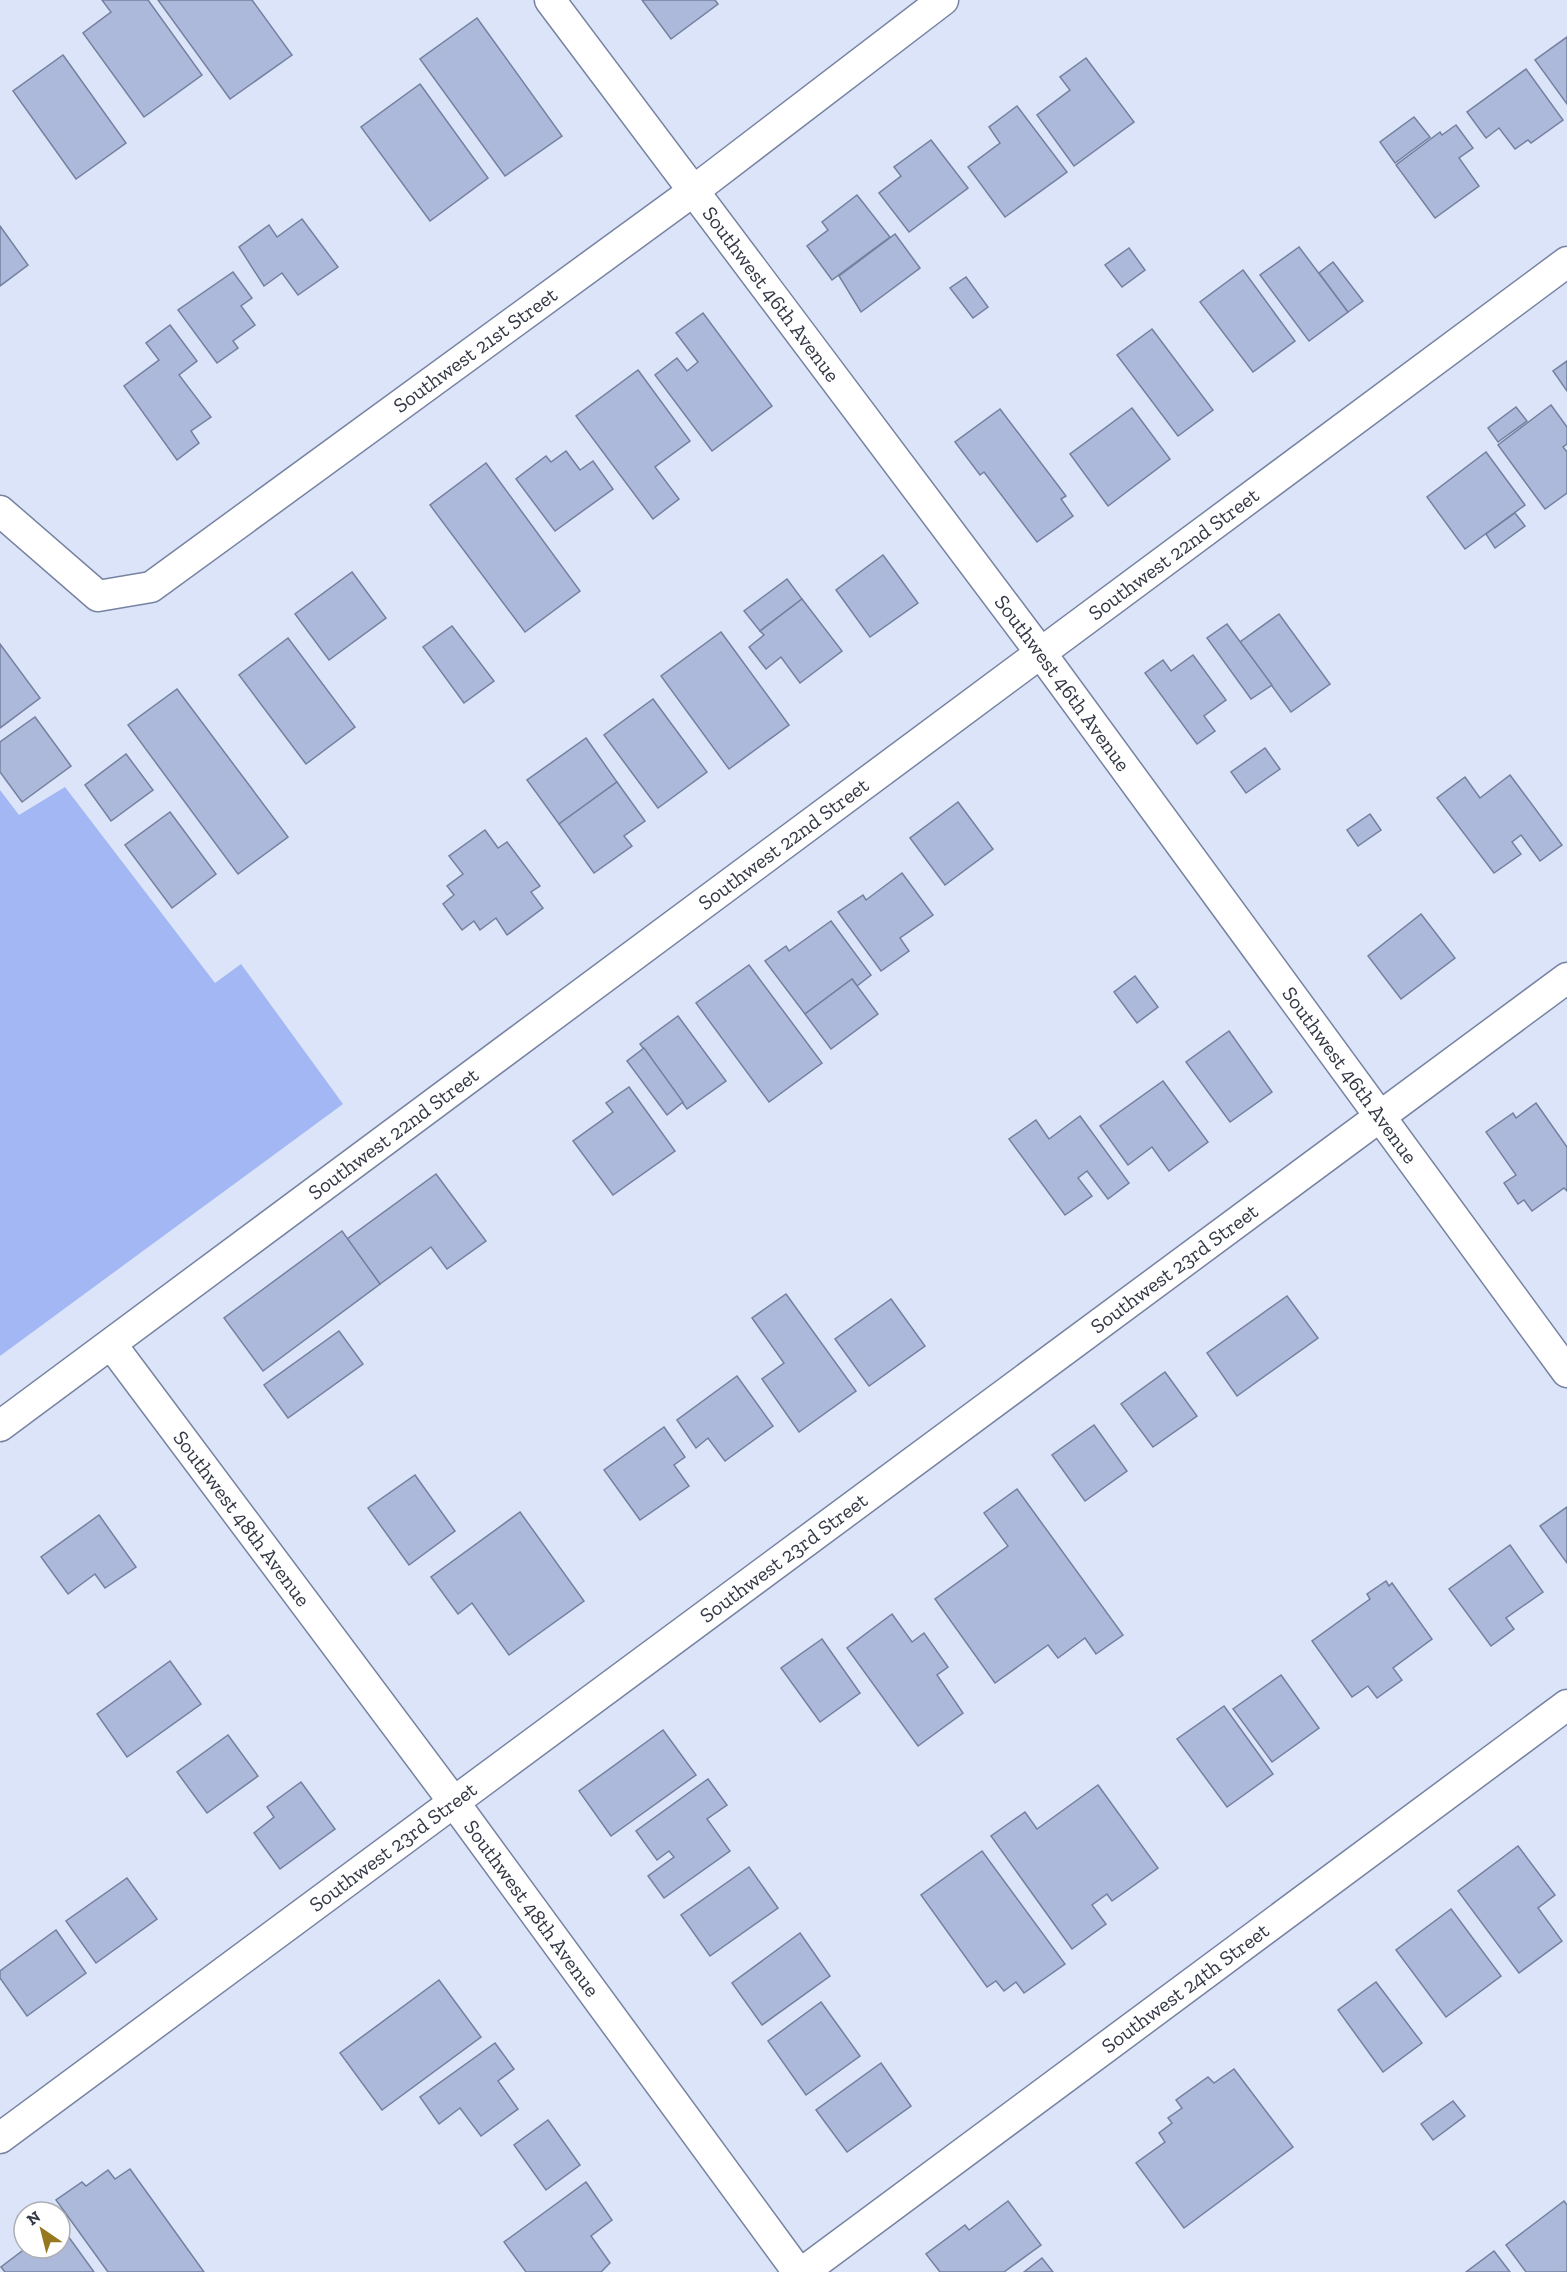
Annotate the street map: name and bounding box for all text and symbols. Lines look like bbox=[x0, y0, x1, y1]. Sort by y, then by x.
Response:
street label: Southwest 46th Avenue bbox=[698, 201, 846, 387]
street label: Southwest 21st Street bbox=[388, 282, 562, 418]
street label: Southwest 22nd Street bbox=[1083, 482, 1264, 625]
street label: Southwest 46th Avenue bbox=[989, 590, 1136, 776]
street label: Southwest 22nd Street bbox=[693, 772, 873, 915]
street label: Southwest 46th Avenue bbox=[1277, 982, 1423, 1168]
street label: Southwest 22nd Street bbox=[303, 1062, 483, 1205]
street label: Southwest 23rd Street bbox=[1085, 1198, 1263, 1338]
street label: Southwest 48th Avenue bbox=[168, 1425, 316, 1611]
street label: Southwest 23rd Street bbox=[695, 1487, 872, 1628]
street label: Southwest 23rd Street bbox=[304, 1776, 482, 1917]
street label: Southwest 48th Avenue bbox=[459, 1815, 605, 2002]
street label: Southwest 24th Street bbox=[1096, 1918, 1274, 2058]
north arrow bbox=[12, 2200, 72, 2260]
text: N bbox=[23, 2207, 44, 2229]

